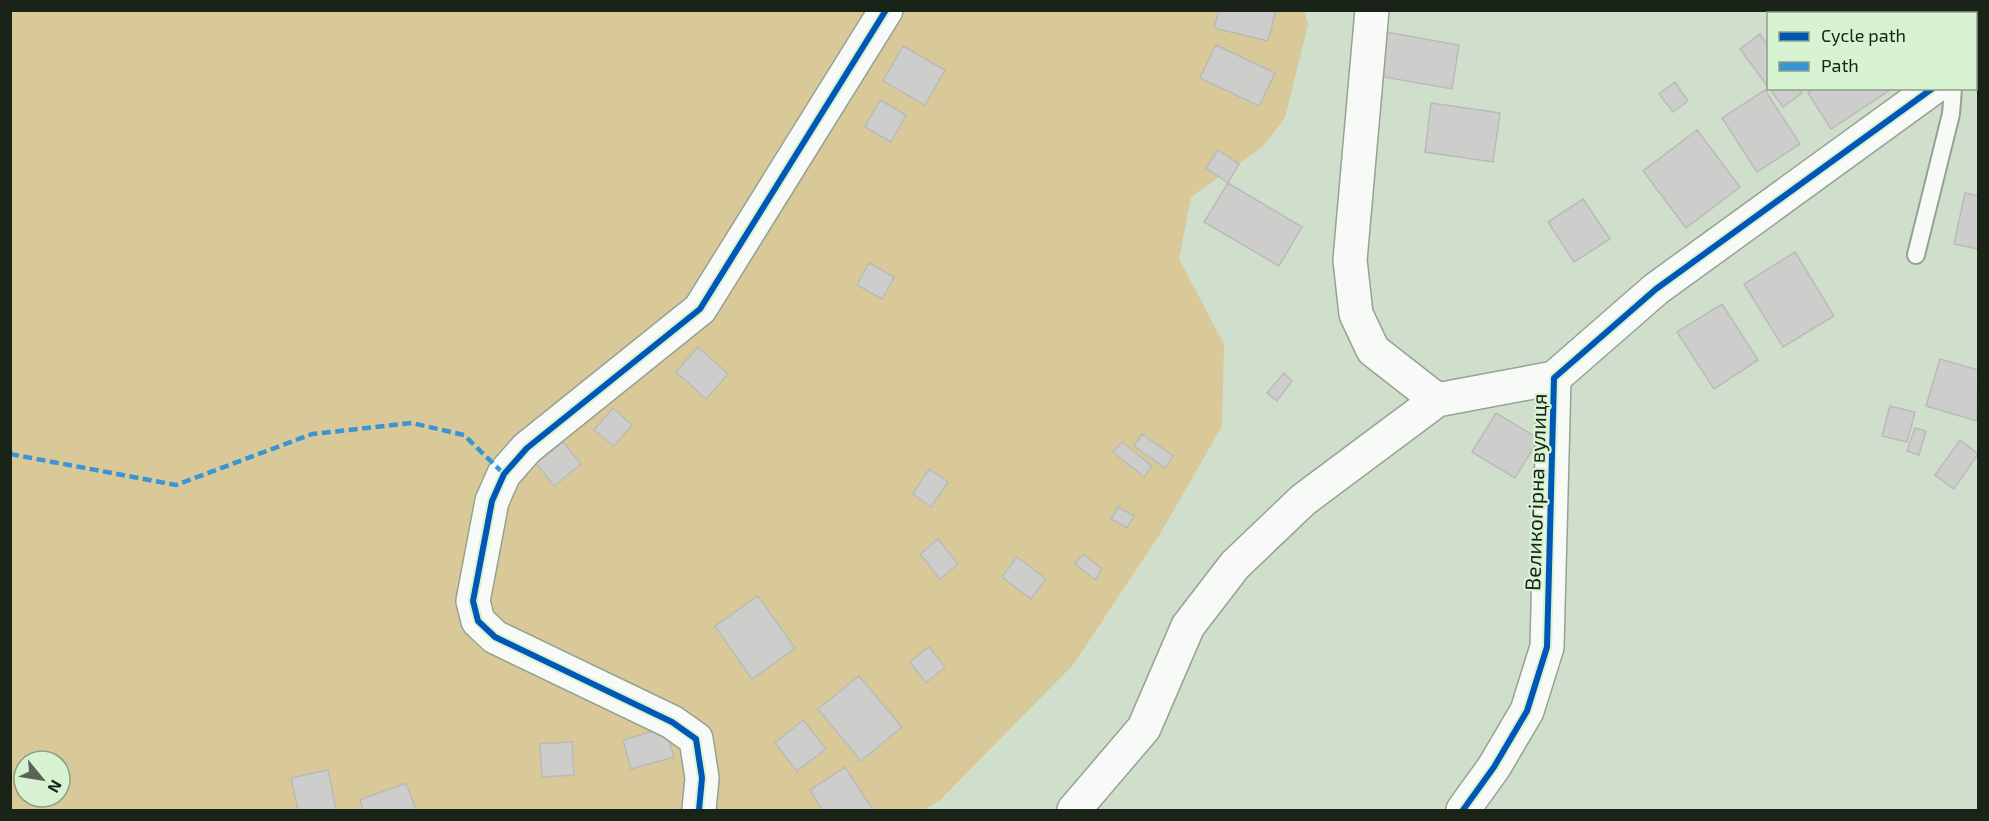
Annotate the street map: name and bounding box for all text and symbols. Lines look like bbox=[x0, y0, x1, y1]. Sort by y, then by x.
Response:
legend bbox=[1767, 12, 1977, 90]
text: Cycle path bbox=[1821, 24, 1906, 46]
text: Path bbox=[1821, 54, 1859, 76]
street label: Великогірна вулиця bbox=[1519, 393, 1552, 591]
north arrow bbox=[12, 749, 72, 809]
text: N bbox=[44, 777, 67, 797]

